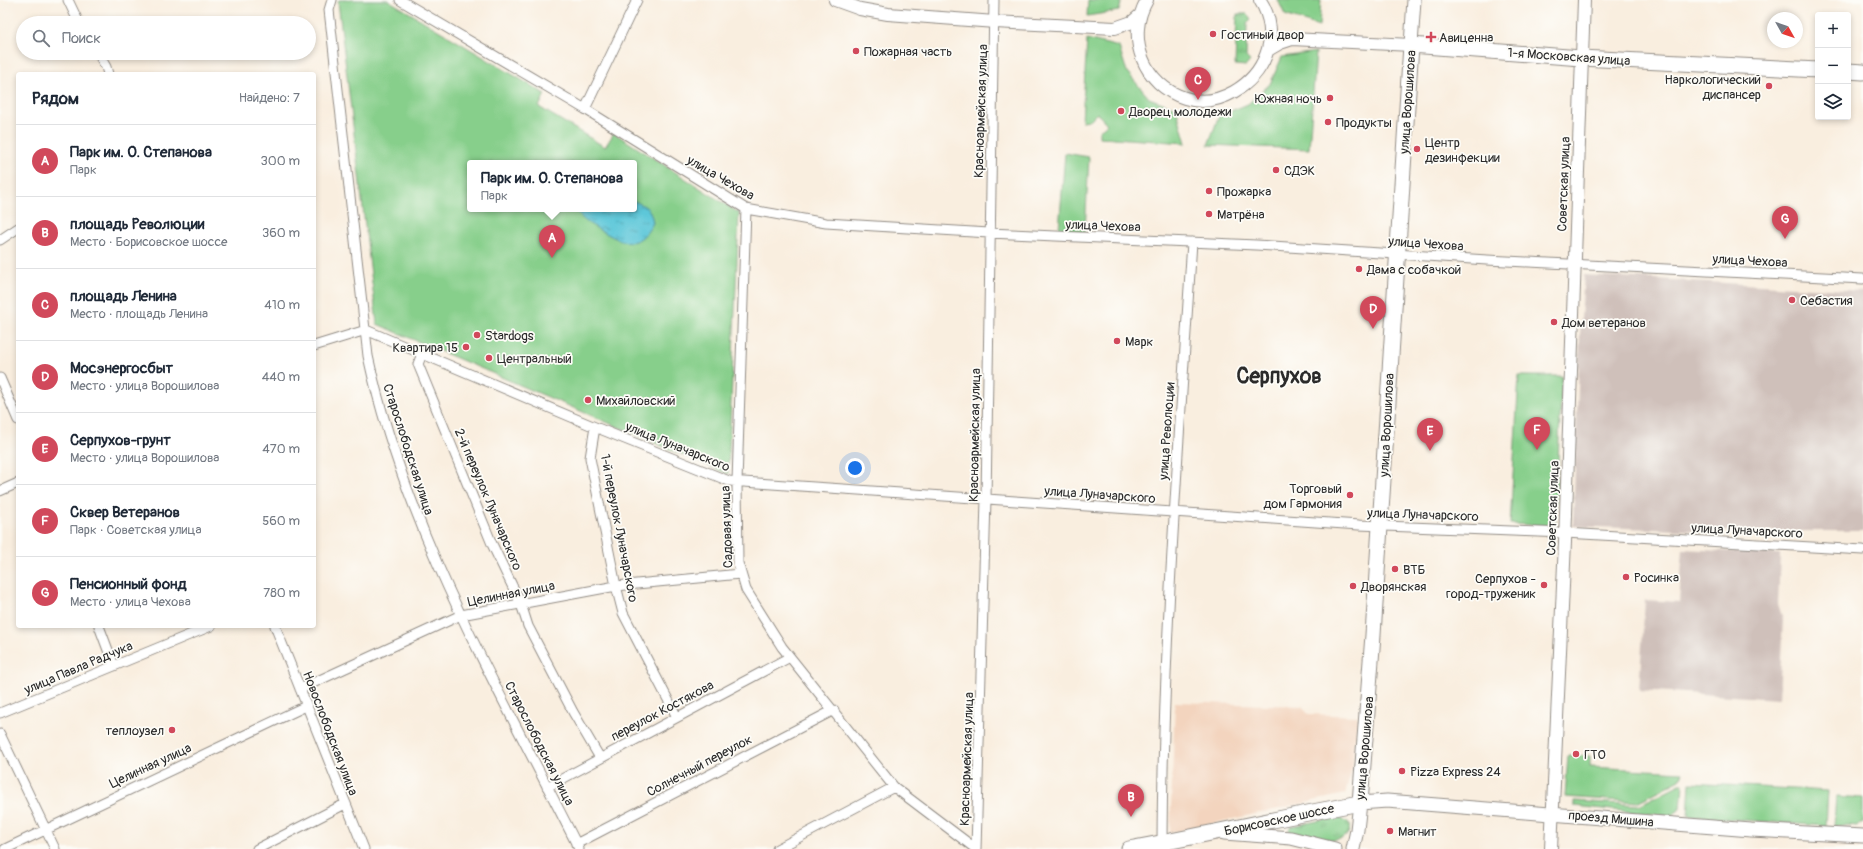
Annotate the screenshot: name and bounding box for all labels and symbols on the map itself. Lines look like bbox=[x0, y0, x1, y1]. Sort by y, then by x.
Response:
north arrow bbox=[1767, 12, 1803, 48]
place label: Гостиный двор bbox=[1221, 27, 1304, 43]
marker: Гостиный двор bbox=[1208, 29, 1218, 39]
place label: Авиценна bbox=[1439, 30, 1493, 46]
marker: Авиценна bbox=[1426, 32, 1436, 42]
place label: Пожарная часть bbox=[864, 44, 952, 60]
street label: Красноармейская улица bbox=[971, 44, 991, 178]
street label: 1-я Московская улица bbox=[1507, 45, 1631, 69]
marker: Пожарная часть bbox=[851, 46, 861, 56]
street label: улица Ворошилова bbox=[1396, 50, 1420, 155]
pin: C bbox=[1185, 67, 1211, 100]
place label: Наркологический диспансер bbox=[1665, 72, 1761, 103]
marker: Наркологический диспансер bbox=[1764, 81, 1774, 91]
place label: Южная ночь bbox=[1255, 91, 1322, 107]
marker: Южная ночь bbox=[1325, 93, 1335, 103]
place label: Дворец молодежи bbox=[1128, 104, 1232, 120]
marker: Дворец молодежи bbox=[1116, 106, 1126, 116]
place label: Продукты bbox=[1336, 115, 1392, 131]
marker: Продукты bbox=[1323, 117, 1333, 127]
place label: Центр дезинфекции bbox=[1425, 135, 1500, 166]
street label: Советская улица bbox=[1554, 136, 1574, 232]
marker: Центр дезинфекции bbox=[1412, 144, 1422, 154]
street label: улица Чехова bbox=[683, 152, 757, 204]
place label: СДЭК bbox=[1284, 163, 1315, 179]
marker: СДЭК bbox=[1271, 165, 1281, 175]
place label: Прожарка bbox=[1217, 184, 1271, 200]
marker: Прожарка bbox=[1204, 186, 1214, 196]
pin: G bbox=[1772, 206, 1798, 239]
place label: Матрёнa bbox=[1217, 207, 1265, 223]
marker: Матрёнa bbox=[1204, 209, 1214, 219]
street label: улица Чехова bbox=[1064, 217, 1141, 235]
pin: A bbox=[539, 225, 565, 258]
street label: улица Чехова bbox=[1387, 233, 1464, 255]
street label: улица Чехова bbox=[1711, 251, 1788, 271]
place label: Дама с собачкой bbox=[1366, 262, 1461, 278]
marker: Дама с собачкой bbox=[1354, 264, 1364, 274]
place label: Себастия bbox=[1800, 293, 1853, 309]
marker: Себастия bbox=[1787, 295, 1797, 305]
pin: D bbox=[1360, 296, 1386, 329]
place label: Дом ветеранов bbox=[1561, 315, 1646, 331]
marker: Дом ветеранов bbox=[1549, 317, 1559, 327]
place label: Stardogs bbox=[485, 328, 534, 344]
marker: Stardogs bbox=[472, 330, 482, 340]
place label: Марк bbox=[1125, 334, 1154, 350]
marker: Марк bbox=[1112, 336, 1122, 346]
place label: Квартира 15 bbox=[393, 340, 458, 356]
marker: Квартира 15 bbox=[461, 342, 471, 352]
place label: Центральный bbox=[497, 351, 572, 367]
marker: Центральный bbox=[484, 353, 494, 363]
district label: Серпухов bbox=[1237, 363, 1322, 390]
street label: Красноармейская улица bbox=[966, 368, 984, 502]
street label: улица Ворошилова bbox=[1376, 373, 1398, 478]
street label: улица Революции bbox=[1156, 381, 1178, 482]
street label: Старослободская улица bbox=[379, 382, 437, 517]
place label: Михайловский bbox=[596, 393, 675, 409]
marker: Михайловский bbox=[583, 395, 593, 405]
pin: F bbox=[1524, 417, 1550, 450]
street label: улица Луначарского bbox=[622, 418, 732, 475]
pin: E bbox=[1417, 418, 1443, 451]
street label: 2-й переулок Луначарского bbox=[451, 426, 525, 573]
street label: 1-й переулок Луначарского bbox=[597, 453, 641, 604]
your location bbox=[845, 458, 865, 478]
street label: Советская улица bbox=[1543, 460, 1563, 556]
place label: Торговый дом Гармония bbox=[1263, 481, 1342, 512]
street label: улица Луначарского bbox=[1043, 483, 1156, 507]
street label: Садовая улица bbox=[718, 485, 736, 569]
marker: Торговый дом Гармония bbox=[1345, 490, 1355, 500]
street label: улица Луначарского bbox=[1366, 505, 1479, 525]
street label: улица Луначарского bbox=[1690, 520, 1803, 542]
place label: ВТБ bbox=[1403, 562, 1426, 578]
marker: ВТБ bbox=[1390, 564, 1400, 574]
place label: Росинка bbox=[1634, 570, 1679, 586]
place label: Серпухов - город-труженик bbox=[1446, 571, 1536, 602]
marker: Росинка bbox=[1621, 572, 1631, 582]
street label: Целинная улица bbox=[466, 578, 556, 610]
place label: Дворянская bbox=[1360, 579, 1426, 595]
marker: Серпухов - город-труженик bbox=[1539, 580, 1549, 590]
marker: Дворянская bbox=[1348, 581, 1358, 591]
street label: улица Павла Радчука bbox=[21, 638, 135, 698]
street label: Новослободская улица bbox=[299, 669, 361, 798]
street label: переулок Костякова bbox=[608, 677, 717, 745]
street label: Старослободская улица bbox=[501, 679, 577, 808]
street label: Красноармейская улица bbox=[957, 692, 977, 826]
street label: улица Ворошилова bbox=[1352, 696, 1377, 802]
place label: теплоузел bbox=[106, 723, 164, 739]
marker: теплоузел bbox=[167, 725, 177, 735]
street label: Солнечный переулок bbox=[644, 731, 755, 800]
street label: Целинная улица bbox=[107, 740, 194, 792]
place label: ГТО bbox=[1584, 747, 1606, 763]
marker: ГТО bbox=[1571, 749, 1581, 759]
place label: Pizza Express 24 bbox=[1410, 764, 1501, 780]
marker: Pizza Express 24 bbox=[1397, 766, 1407, 776]
pin: B bbox=[1118, 784, 1144, 817]
street label: Борисовское шоссе bbox=[1223, 800, 1336, 839]
street label: проезд Мишина bbox=[1568, 807, 1654, 831]
place label: Магнит bbox=[1398, 824, 1437, 840]
marker: Магнит bbox=[1385, 826, 1395, 836]

